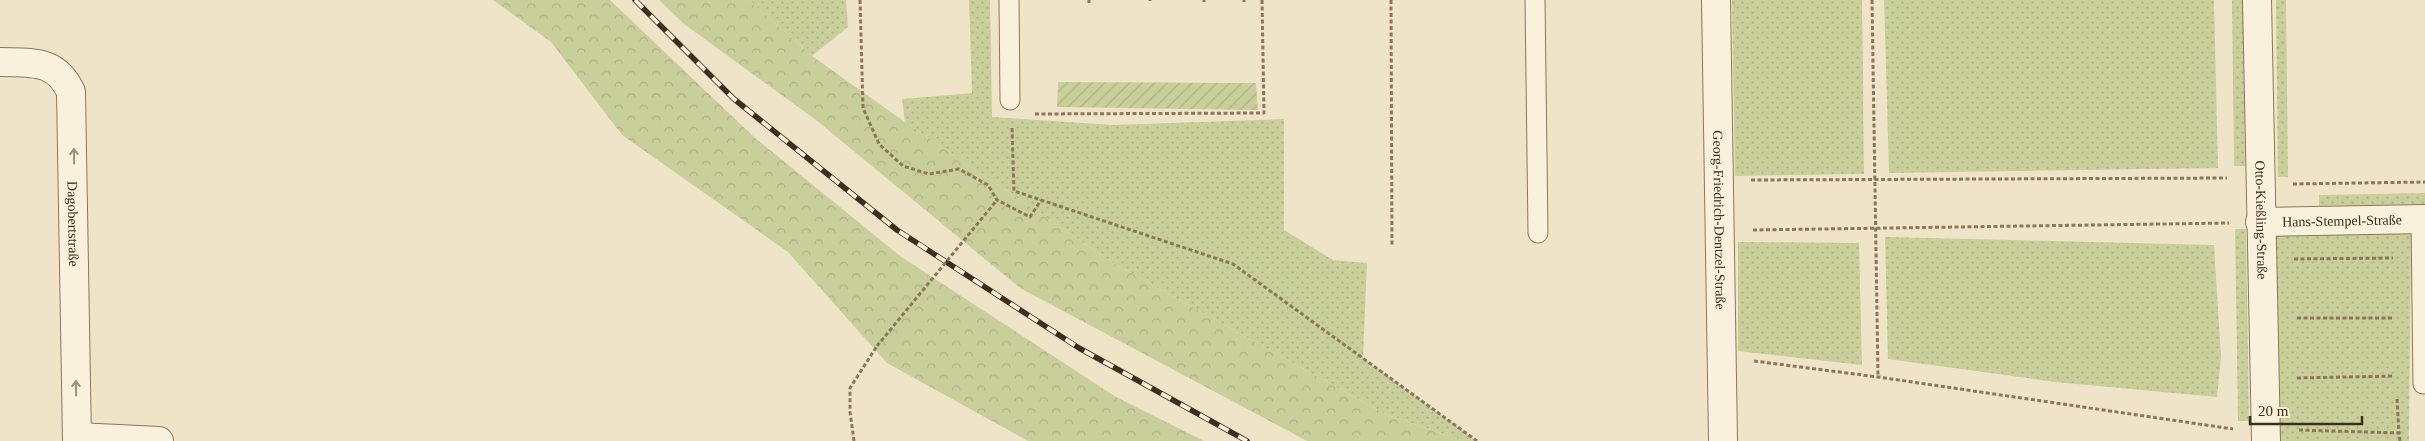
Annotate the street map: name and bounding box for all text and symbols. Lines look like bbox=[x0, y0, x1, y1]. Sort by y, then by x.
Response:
street label: Georg-Friedrich-Dentzel-Straße bbox=[1710, 130, 1728, 310]
one-way arrow bbox=[69, 148, 79, 164]
street label: Otto-Kießling-Straße bbox=[2252, 160, 2270, 280]
street label: Dagobertstraße bbox=[65, 181, 81, 267]
street label: Hans-Stempel-Straße bbox=[2282, 212, 2402, 230]
one-way arrow bbox=[71, 381, 81, 397]
scale bar bbox=[2250, 394, 2362, 426]
text: 20 m bbox=[2258, 403, 2289, 419]

